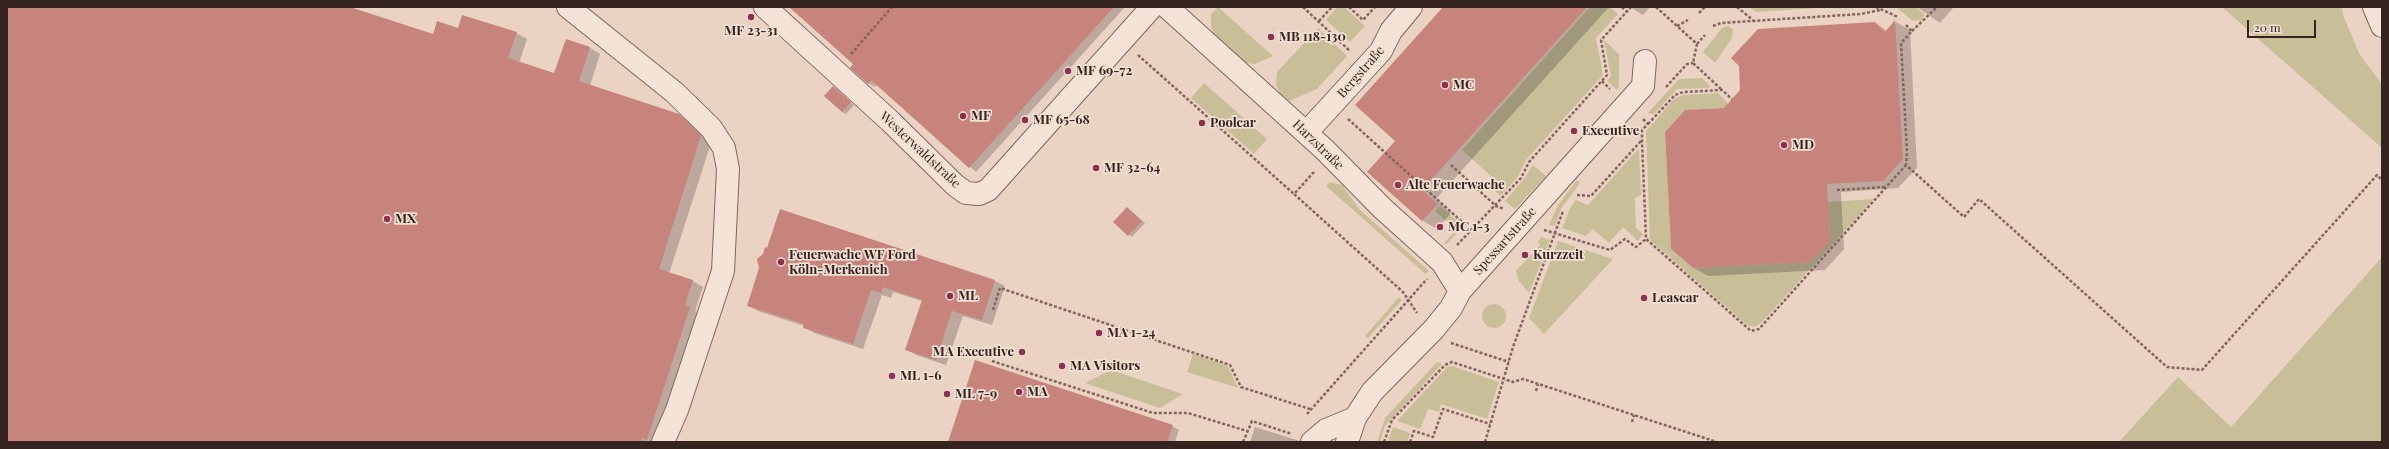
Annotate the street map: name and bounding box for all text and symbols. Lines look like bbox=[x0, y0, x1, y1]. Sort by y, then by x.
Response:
marker: MF 23-31 bbox=[746, 12, 756, 22]
scale bar bbox=[2249, 12, 2318, 38]
text: 20 m bbox=[2254, 19, 2281, 35]
place label: MF 23-31 bbox=[724, 23, 778, 39]
place label: MB 118-130 bbox=[1279, 29, 1346, 45]
marker: MB 118-130 bbox=[1266, 32, 1276, 42]
street label: Bergstraße bbox=[1334, 43, 1388, 101]
place label: MF 69-72 bbox=[1076, 63, 1132, 79]
marker: MF 69-72 bbox=[1063, 66, 1073, 76]
place label: MC bbox=[1453, 77, 1474, 93]
marker: MC bbox=[1440, 80, 1450, 90]
place label: MF bbox=[971, 108, 991, 124]
street label: Westerwaldstraße bbox=[876, 109, 964, 191]
marker: MF bbox=[958, 111, 968, 121]
place label: MF 65-68 bbox=[1033, 112, 1090, 128]
marker: MF 65-68 bbox=[1020, 115, 1030, 125]
place label: Poolcar bbox=[1210, 115, 1256, 131]
street label: Harzstraße bbox=[1289, 117, 1347, 173]
marker: Poolcar bbox=[1197, 118, 1207, 128]
place label: Executive bbox=[1582, 123, 1639, 139]
marker: Executive bbox=[1569, 126, 1579, 136]
place label: MD bbox=[1792, 137, 1814, 153]
marker: MD bbox=[1779, 140, 1789, 150]
place label: MF 32-64 bbox=[1104, 160, 1160, 176]
marker: MF 32-64 bbox=[1091, 163, 1101, 173]
place label: Alte Feuerwache bbox=[1406, 177, 1505, 193]
marker: Alte Feuerwache bbox=[1393, 180, 1403, 190]
street label: Spessartstraße bbox=[1470, 204, 1540, 278]
place label: MX bbox=[395, 211, 416, 227]
marker: MX bbox=[382, 214, 392, 224]
place label: MC 1-3 bbox=[1448, 219, 1490, 235]
marker: MC 1-3 bbox=[1435, 222, 1445, 232]
place label: Feuerwache WF Ford Köln-Merkenich bbox=[789, 247, 916, 278]
place label: Kurzzeit bbox=[1533, 247, 1584, 263]
marker: Kurzzeit bbox=[1520, 250, 1530, 260]
marker: Feuerwache WF Ford Köln-Merkenich bbox=[776, 257, 786, 267]
place label: ML bbox=[958, 288, 978, 304]
place label: Leascar bbox=[1652, 290, 1698, 306]
marker: ML bbox=[945, 291, 955, 301]
marker: Leascar bbox=[1639, 293, 1649, 303]
place label: MA 1-24 bbox=[1107, 325, 1155, 341]
marker: MA 1-24 bbox=[1094, 328, 1104, 338]
place label: MA Executive bbox=[933, 344, 1014, 360]
marker: MA Executive bbox=[1017, 347, 1027, 357]
place label: MA Visitors bbox=[1070, 358, 1140, 374]
marker: MA Visitors bbox=[1057, 361, 1067, 371]
place label: ML 1-6 bbox=[900, 368, 941, 384]
marker: ML 1-6 bbox=[887, 371, 897, 381]
place label: MA bbox=[1027, 384, 1048, 400]
place label: ML 7-9 bbox=[955, 386, 997, 402]
marker: MA bbox=[1014, 387, 1024, 397]
marker: ML 7-9 bbox=[942, 389, 952, 399]

